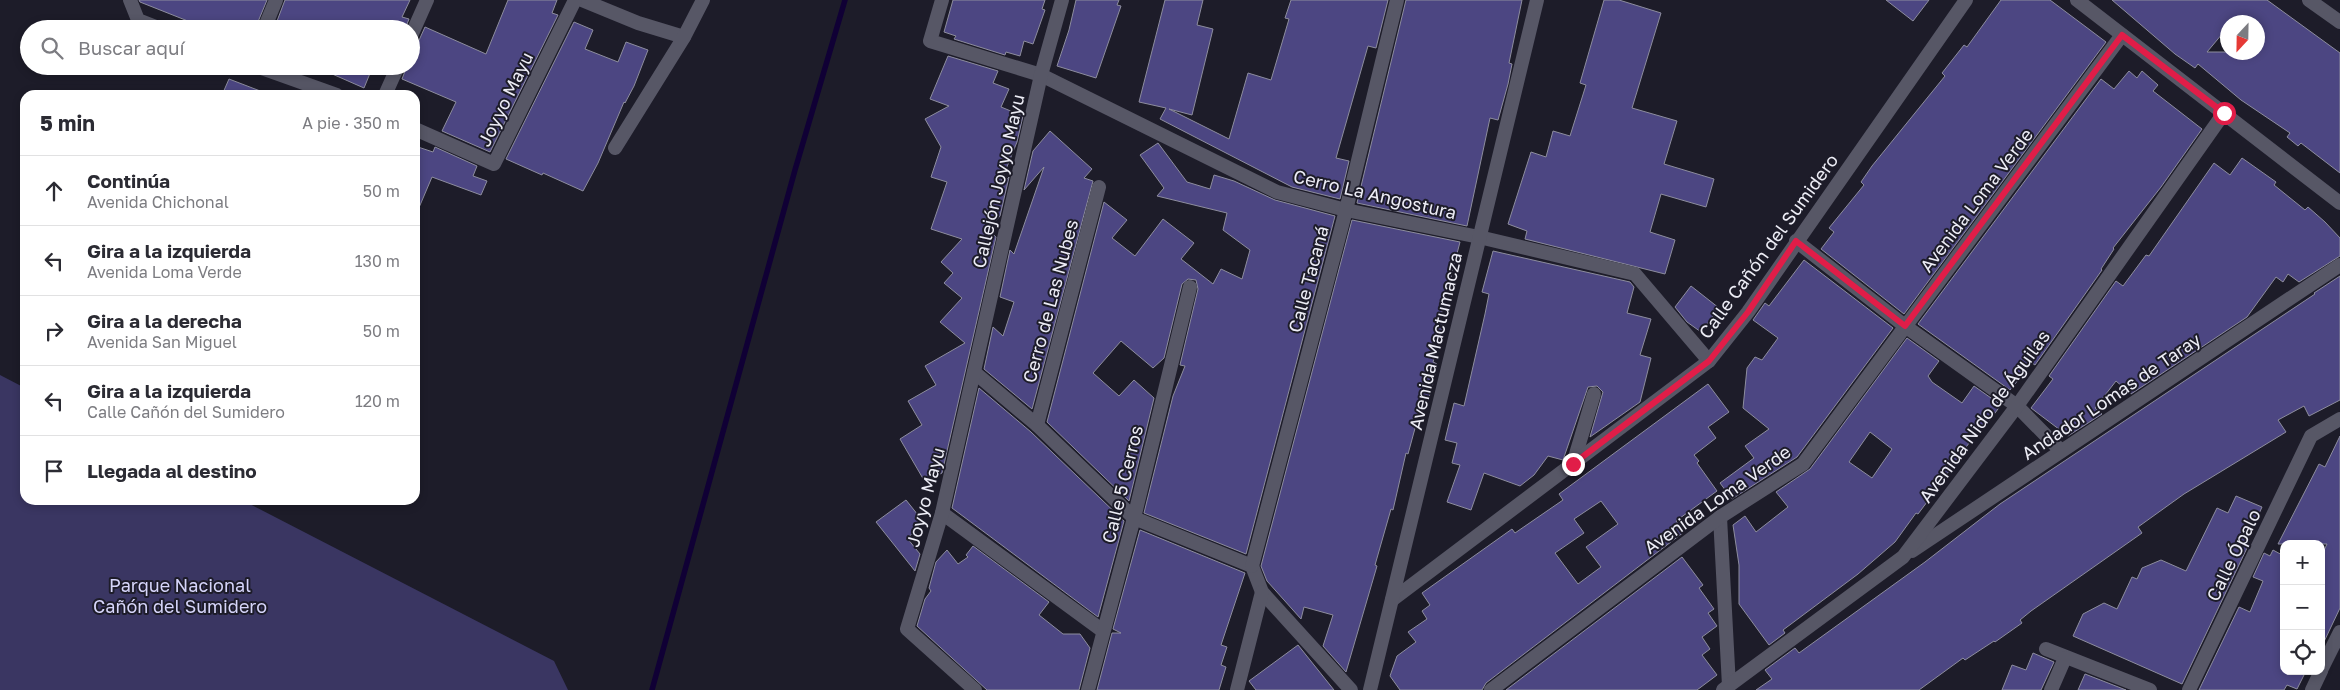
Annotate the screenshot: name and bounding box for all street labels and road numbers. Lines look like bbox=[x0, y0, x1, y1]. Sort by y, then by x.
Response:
street label: Joyyo Mayu bbox=[473, 48, 537, 150]
street label: Callejón Joyyo Mayu bbox=[967, 92, 1029, 270]
street label: Avenida Loma Verde bbox=[1915, 124, 2037, 276]
street label: Calle Cañón del Sumidero bbox=[1694, 149, 1842, 343]
street label: Cerro La Angostura bbox=[1291, 165, 1459, 223]
street label: Cerro de Las Nubes bbox=[1018, 217, 1082, 385]
street label: Calle Tacaná bbox=[1283, 223, 1333, 335]
street label: Avenida Mactumacza bbox=[1404, 250, 1466, 432]
street label: Avenida Nido de Águilas bbox=[1914, 325, 2054, 507]
street label: Andador Lomas de Taray bbox=[2017, 328, 2205, 464]
street label: Calle 5 Cerros bbox=[1097, 423, 1147, 545]
street label: Avenida Loma Verde bbox=[1639, 440, 1795, 558]
street label: Joyyo Mayu bbox=[901, 445, 949, 549]
street label: Calle Ópalo bbox=[2201, 505, 2265, 605]

